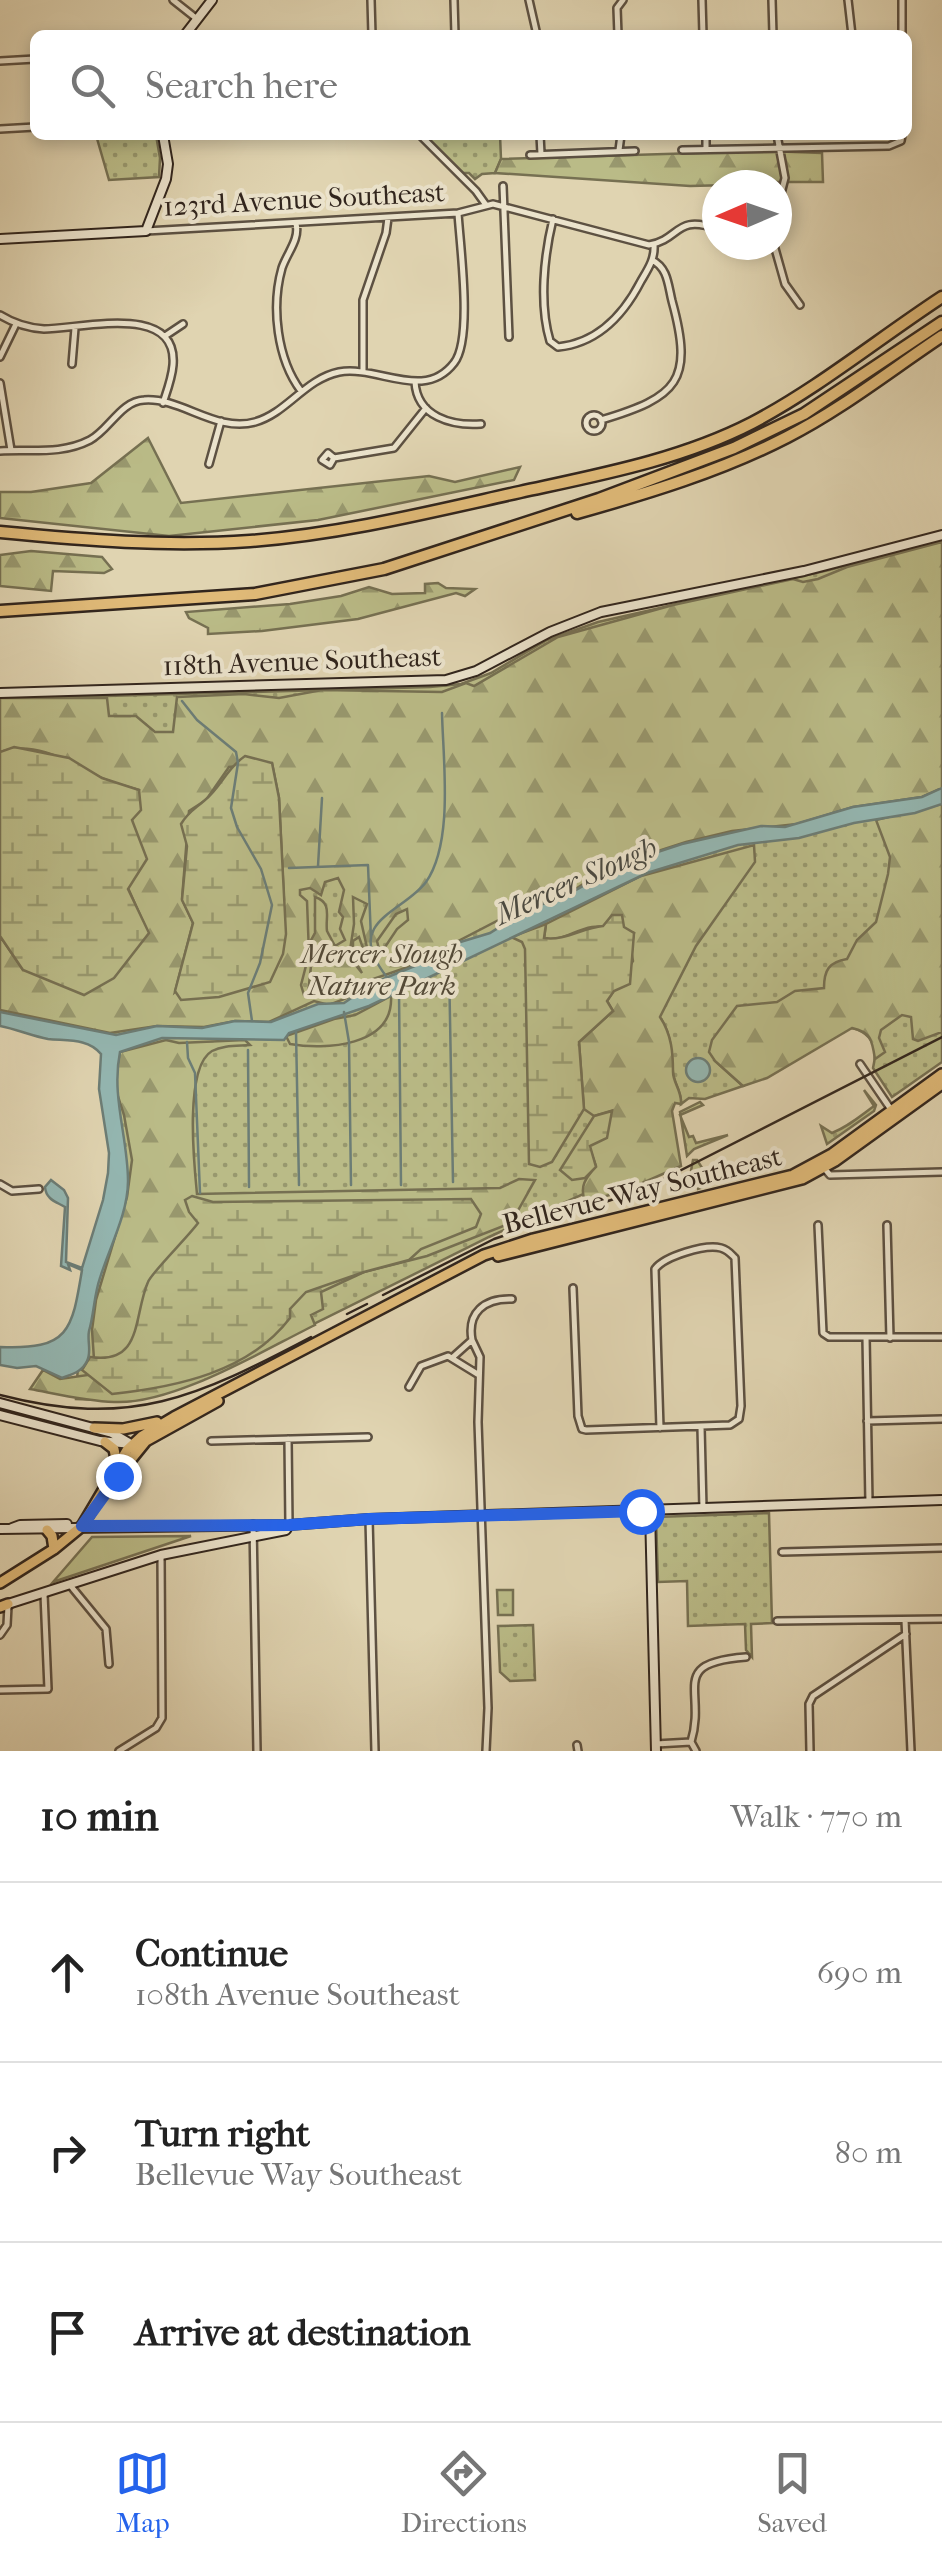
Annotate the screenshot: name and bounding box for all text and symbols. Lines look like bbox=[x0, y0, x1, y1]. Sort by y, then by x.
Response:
search box bbox=[30, 30, 912, 140]
icon: search bbox=[65, 58, 120, 113]
text: Search here bbox=[145, 63, 338, 108]
north arrow bbox=[702, 170, 792, 260]
street label: 123rd Avenue Southeast bbox=[162, 175, 446, 223]
street label: 118th Avenue Southeast bbox=[162, 640, 442, 682]
water label: Mercer Slough bbox=[488, 830, 662, 933]
park label: Mercer Slough Nature Park bbox=[299, 937, 463, 1002]
street label: Bellevue Way Southeast bbox=[499, 1139, 785, 1241]
route end bbox=[96, 1454, 142, 1500]
route start bbox=[619, 1489, 665, 1535]
text: 10 min bbox=[40, 1792, 159, 1841]
text: Walk · 770 m bbox=[731, 1798, 902, 1835]
text: Continue bbox=[135, 1931, 288, 1976]
icon: ahead bbox=[40, 1945, 95, 2000]
text: 690 m bbox=[817, 1954, 902, 1991]
text: 108th Avenue Southeast bbox=[135, 1976, 460, 2013]
text: Turn right bbox=[135, 2111, 310, 2156]
icon: right bbox=[40, 2125, 95, 2180]
text: 80 m bbox=[835, 2134, 902, 2171]
text: Bellevue Way Southeast bbox=[135, 2156, 462, 2193]
icon: arrive bbox=[40, 2305, 95, 2360]
text: Arrive at destination bbox=[135, 2310, 471, 2355]
tab: Map bbox=[115, 2446, 170, 2539]
tab: Directions bbox=[401, 2446, 527, 2539]
tab: Saved bbox=[757, 2446, 827, 2539]

